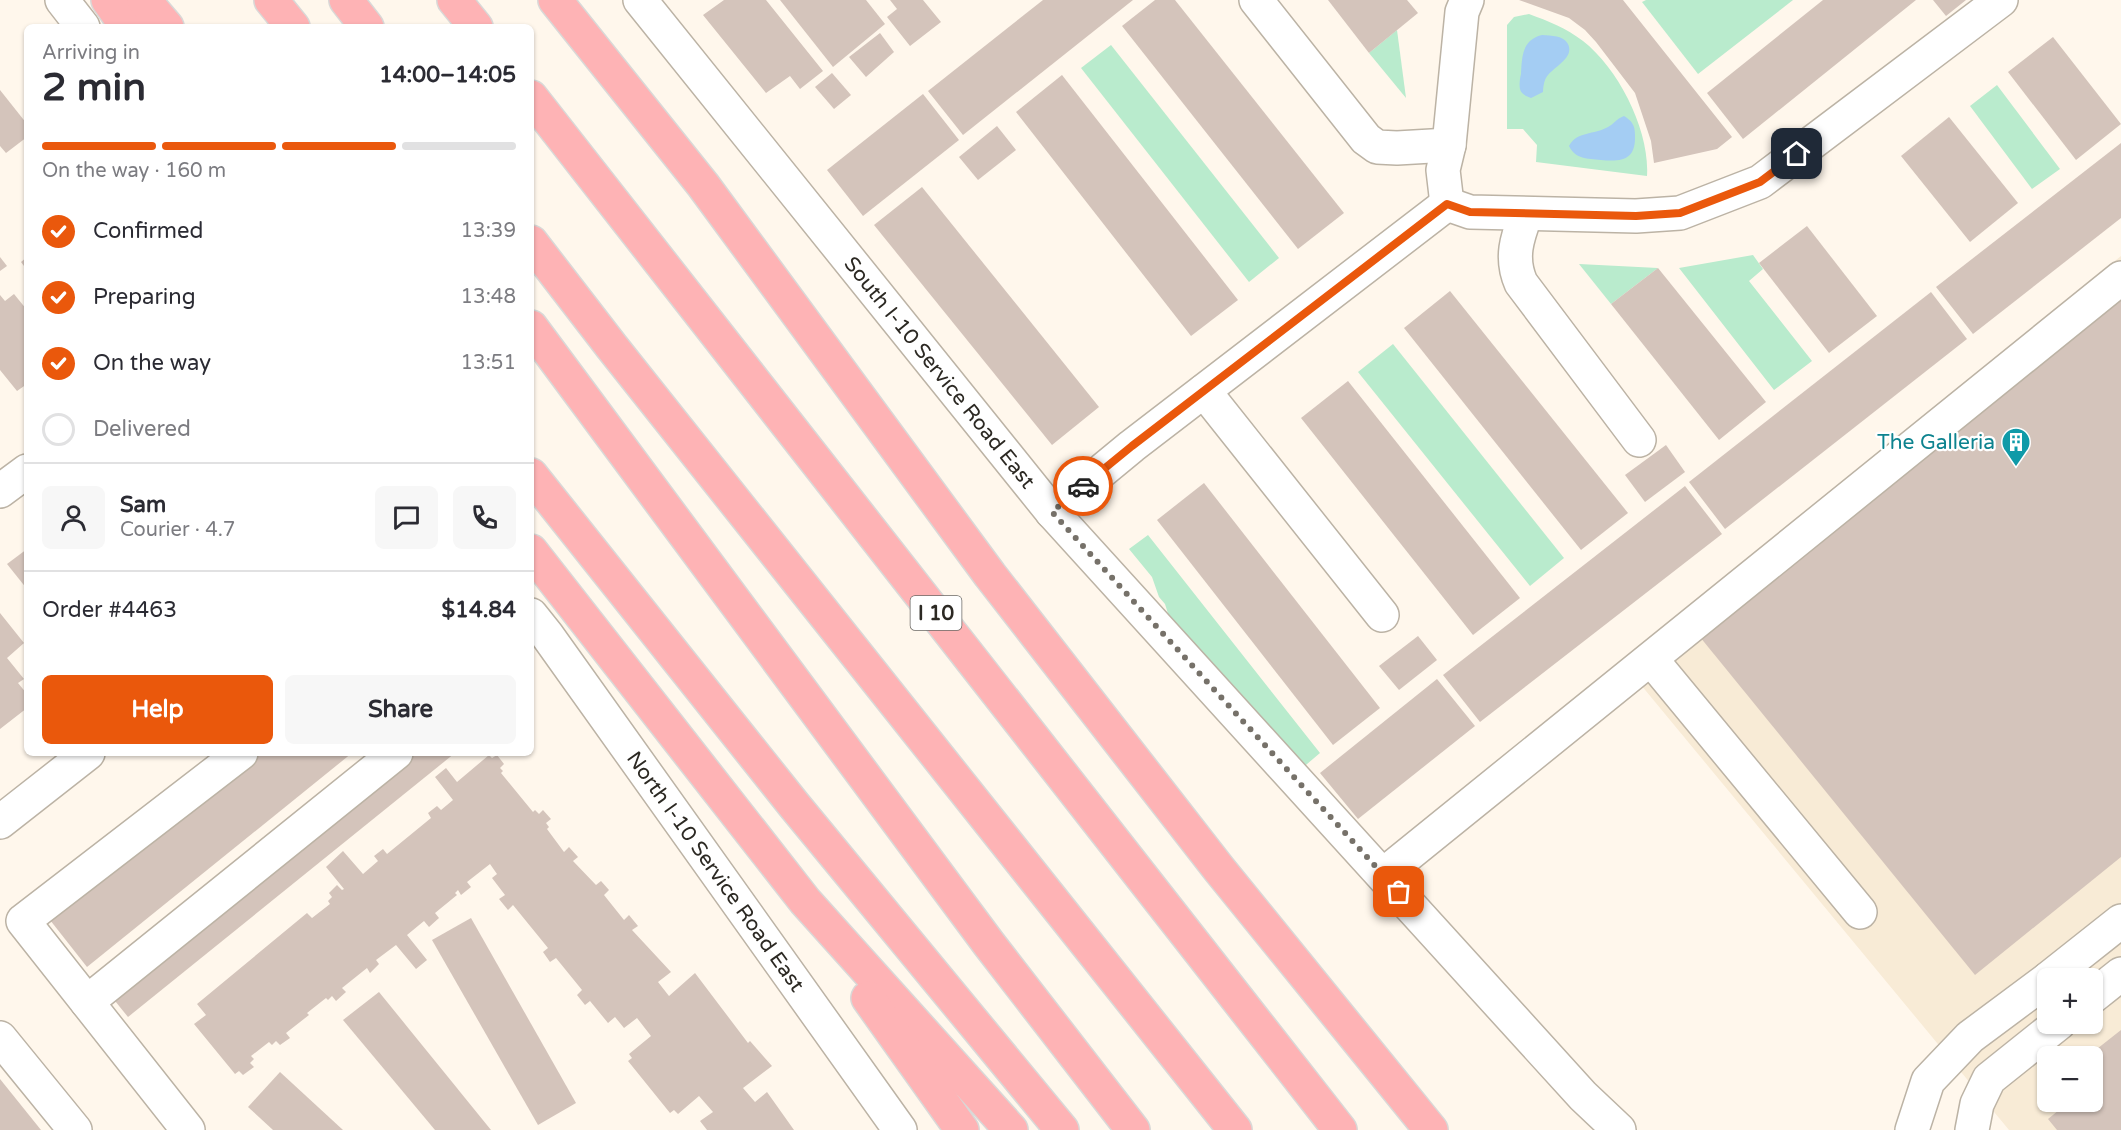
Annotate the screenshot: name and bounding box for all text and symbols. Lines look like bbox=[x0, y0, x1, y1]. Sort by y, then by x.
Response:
text: Arriving in bbox=[42, 41, 140, 65]
text: 14:00–14:05 bbox=[379, 62, 516, 88]
text: 2 min bbox=[42, 64, 146, 111]
pin bbox=[1771, 128, 1822, 179]
icon: home bbox=[1780, 137, 1813, 170]
text: On the way · 160 m bbox=[42, 159, 226, 183]
icon: check bbox=[42, 215, 75, 248]
text: Confirmed bbox=[93, 218, 203, 244]
text: 13:39 bbox=[461, 219, 516, 243]
street label: South I-10 Service Road East bbox=[839, 252, 1040, 494]
icon: check bbox=[42, 281, 75, 314]
text: Preparing bbox=[93, 284, 196, 310]
text: 13:48 bbox=[461, 285, 516, 309]
icon: check bbox=[42, 347, 75, 380]
text: On the way bbox=[93, 350, 211, 376]
text: 13:51 bbox=[461, 351, 516, 375]
text: Delivered bbox=[93, 416, 191, 442]
building icon: The Galleria bbox=[2000, 426, 2032, 468]
place label: The Galleria bbox=[1877, 430, 1995, 455]
courier bbox=[1053, 456, 1113, 516]
icon: car bbox=[1067, 470, 1100, 503]
button: person bbox=[42, 486, 105, 549]
button: chat bbox=[375, 486, 438, 549]
button: phone bbox=[453, 486, 516, 549]
text: Sam bbox=[120, 492, 166, 518]
text: Courier · 4.7 bbox=[120, 518, 235, 542]
road number: I 10 bbox=[910, 596, 962, 630]
text: Order #4463 bbox=[42, 597, 177, 623]
text: $14.84 bbox=[442, 597, 516, 623]
button: Help bbox=[42, 675, 273, 744]
button: Share bbox=[285, 675, 516, 744]
street label: North I-10 Service Road East bbox=[621, 747, 809, 997]
pin bbox=[1373, 866, 1424, 917]
icon: bag bbox=[1382, 875, 1415, 908]
map controls bbox=[2037, 968, 2103, 1112]
button: + bbox=[2037, 968, 2103, 1034]
button: − bbox=[2037, 1046, 2103, 1112]

